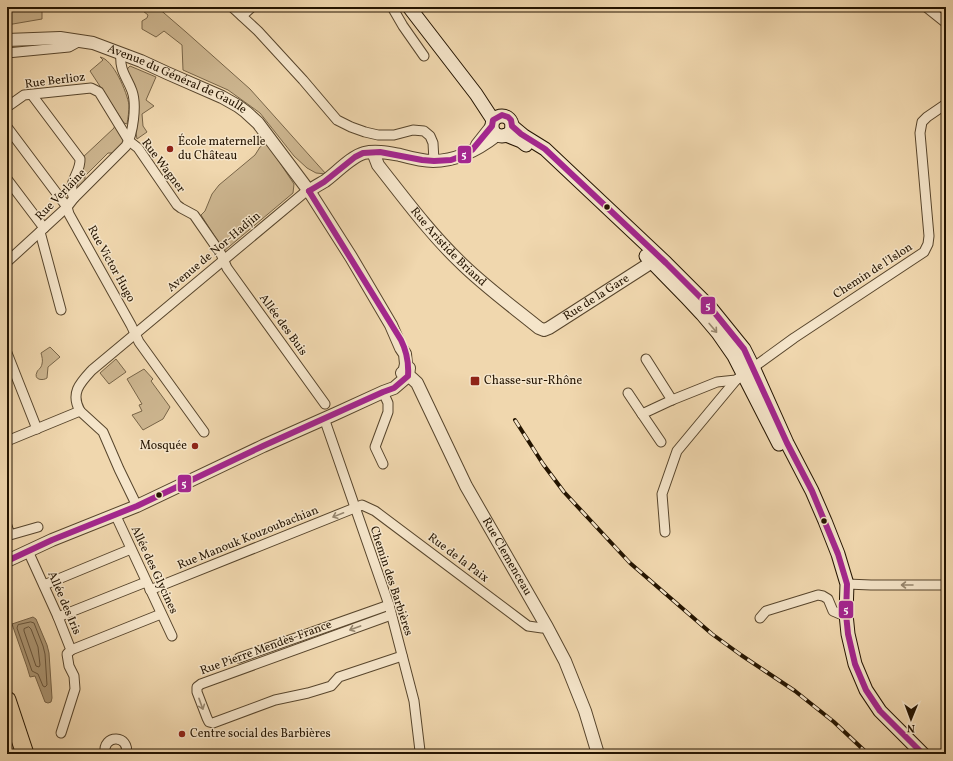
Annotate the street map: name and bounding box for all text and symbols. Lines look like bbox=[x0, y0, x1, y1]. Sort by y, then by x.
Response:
street label: Avenue du Général de Gaulle bbox=[105, 41, 250, 118]
street label: Rue Berlioz bbox=[24, 69, 86, 93]
place label: École maternelle du Château bbox=[178, 133, 266, 164]
street label: Rue Wagner bbox=[137, 136, 189, 196]
marker: École maternelle du Château bbox=[165, 144, 175, 154]
line badge: 5 bbox=[457, 145, 472, 164]
text: 5 bbox=[461, 148, 467, 163]
street label: Rue Verlaine bbox=[32, 165, 90, 224]
unlabelled marker bbox=[602, 202, 612, 212]
street label: Rue Aristide Briand bbox=[406, 204, 490, 290]
street label: Avenue de Nor-Hadjin bbox=[164, 208, 264, 296]
street label: Rue Victor Hugo bbox=[83, 223, 139, 305]
street label: Chemin de l'Islon bbox=[830, 239, 916, 303]
street label: Rue de la Gare bbox=[560, 270, 633, 325]
street label: Allée des Buis bbox=[255, 291, 311, 359]
line badge: 5 bbox=[700, 296, 716, 315]
text: 5 bbox=[705, 299, 711, 314]
one-way arrow bbox=[709, 322, 718, 333]
place label: Chasse-sur-Rhône bbox=[484, 373, 582, 389]
marker: Chasse-sur-Rhône bbox=[469, 375, 481, 387]
place label: Mosquée bbox=[140, 438, 187, 454]
marker: Mosquée bbox=[190, 441, 200, 451]
line badge: 5 bbox=[177, 474, 192, 493]
text: 5 bbox=[181, 477, 187, 492]
unlabelled marker bbox=[154, 490, 164, 500]
street label: Rue Manouk Kouzoubachian bbox=[175, 502, 321, 574]
one-way arrow bbox=[332, 511, 344, 519]
street label: Rue Clemenceau bbox=[478, 515, 536, 599]
unlabelled marker bbox=[819, 516, 829, 526]
street label: Allée des Glycines bbox=[127, 524, 181, 616]
street label: Chemin des Barbières bbox=[366, 524, 416, 638]
street label: Rue de la Paix bbox=[424, 530, 492, 586]
street label: Allée des Iris bbox=[43, 569, 85, 637]
one-way arrow bbox=[901, 581, 914, 589]
line badge: 5 bbox=[838, 600, 854, 619]
text: 5 bbox=[843, 603, 849, 618]
street label: Rue Pierre Mendès-France bbox=[198, 617, 334, 679]
one-way arrow bbox=[348, 625, 361, 632]
one-way arrow bbox=[198, 697, 206, 709]
north arrow bbox=[891, 699, 931, 739]
text: N bbox=[907, 720, 915, 735]
place label: Centre social des Barbières bbox=[190, 726, 331, 742]
marker: Centre social des Barbières bbox=[177, 729, 187, 739]

